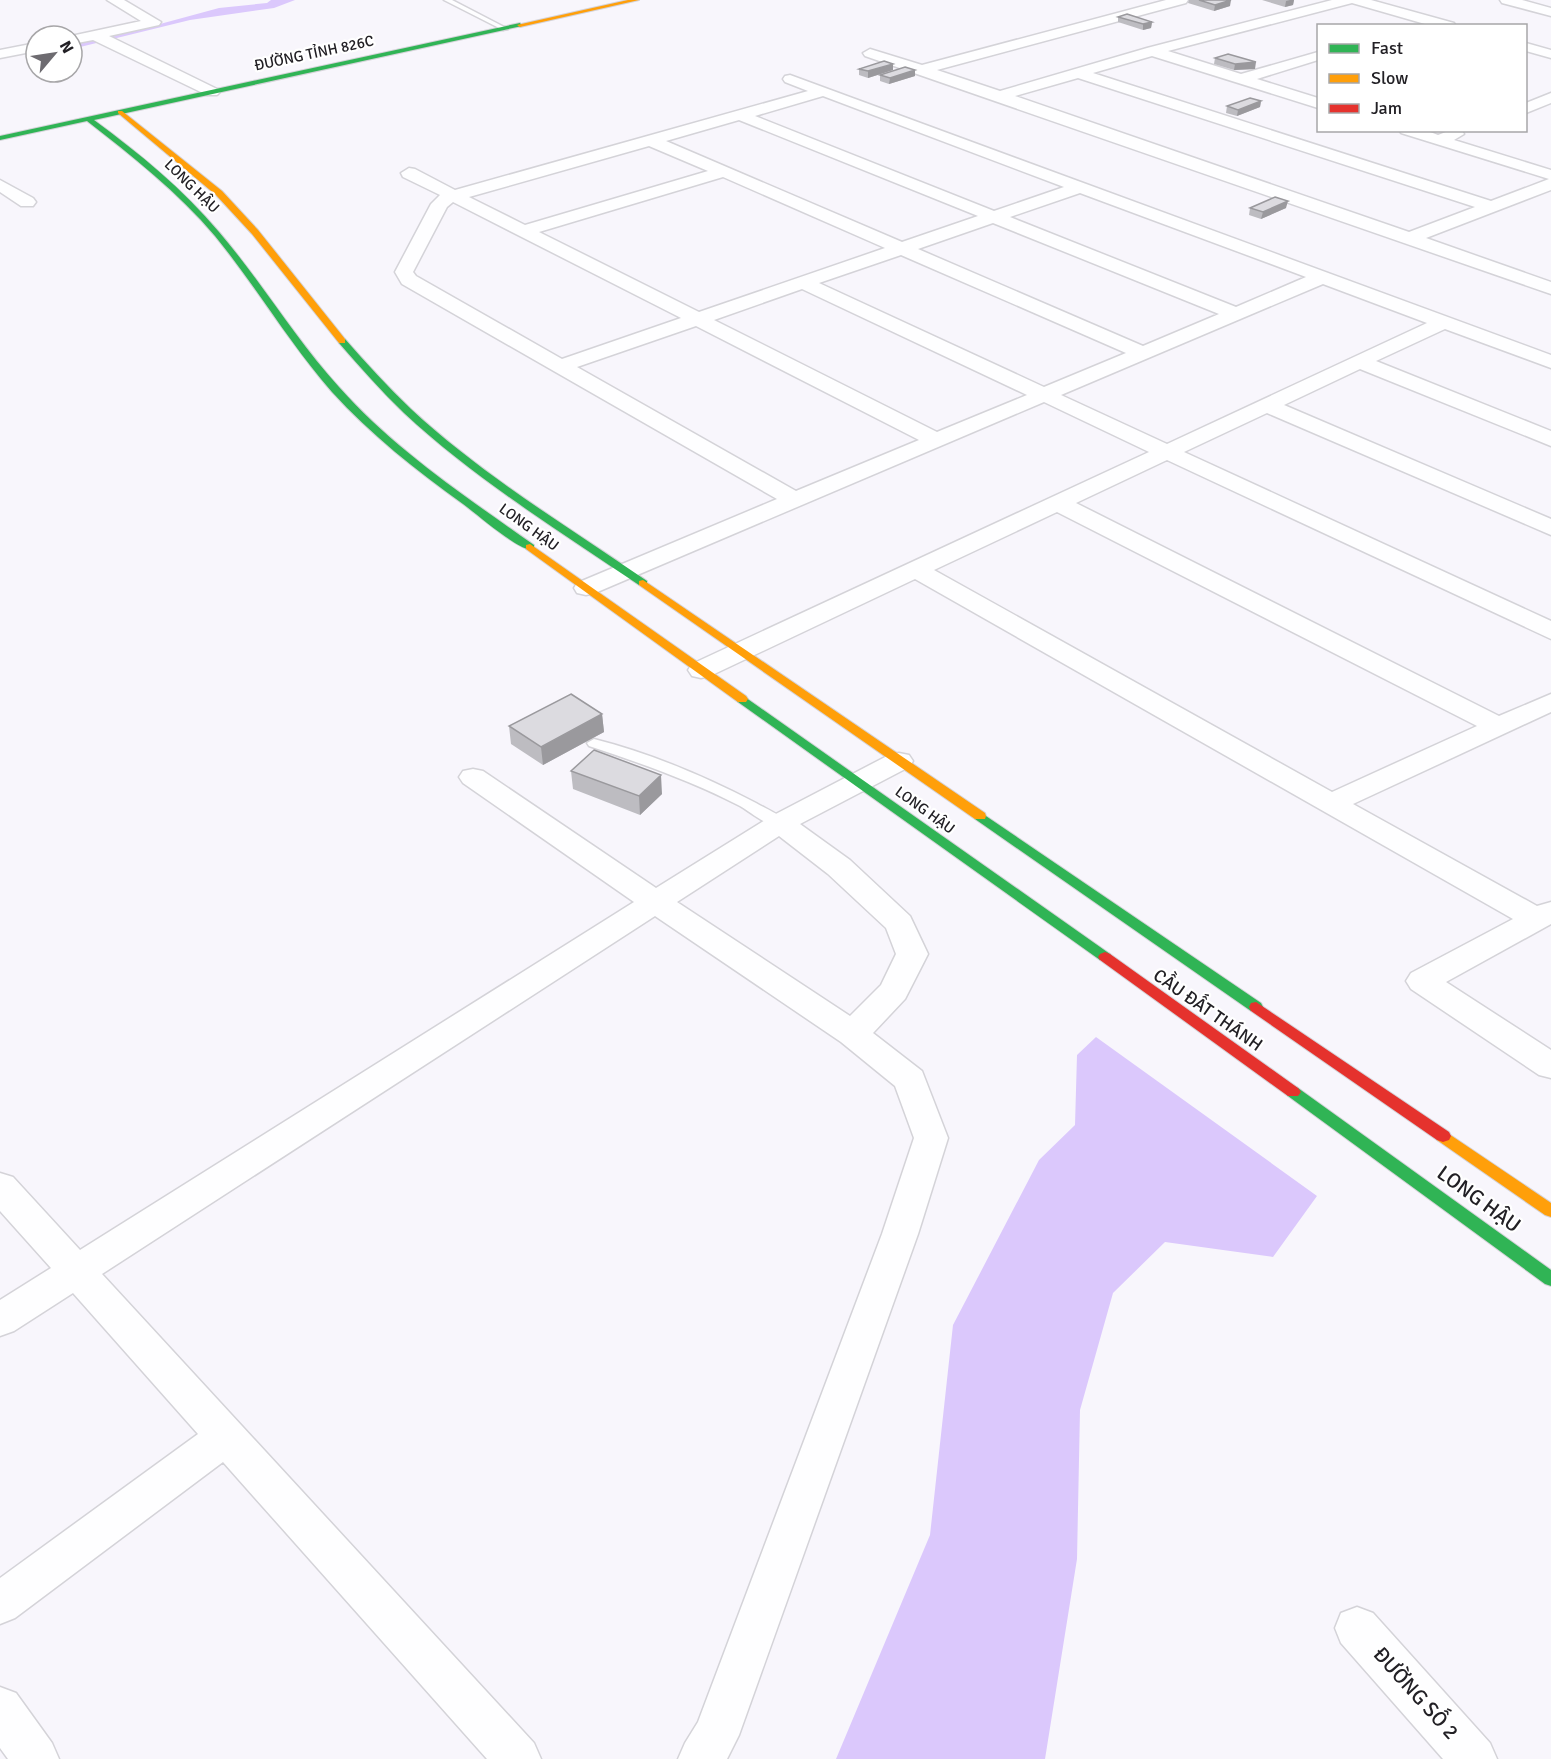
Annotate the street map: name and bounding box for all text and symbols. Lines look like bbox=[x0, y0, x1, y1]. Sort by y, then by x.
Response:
north arrow bbox=[24, 24, 84, 84]
legend bbox=[1317, 24, 1527, 132]
street label: ĐƯỜNG TỈNH 826C bbox=[252, 31, 375, 74]
text: N bbox=[55, 37, 78, 57]
text: Fast bbox=[1371, 37, 1403, 59]
text: Slow bbox=[1371, 67, 1408, 89]
text: Jam bbox=[1371, 97, 1402, 119]
street label: LONG HẬU bbox=[161, 155, 223, 217]
street label: LONG HẬU bbox=[496, 499, 562, 555]
street label: LONG HẬU bbox=[892, 782, 958, 838]
street label: CẦU ĐẤT THÁNH bbox=[1149, 962, 1269, 1056]
street label: LONG HẬU bbox=[1432, 1160, 1526, 1238]
street label: ĐƯỜNG SỐ 2 bbox=[1368, 1639, 1467, 1745]

